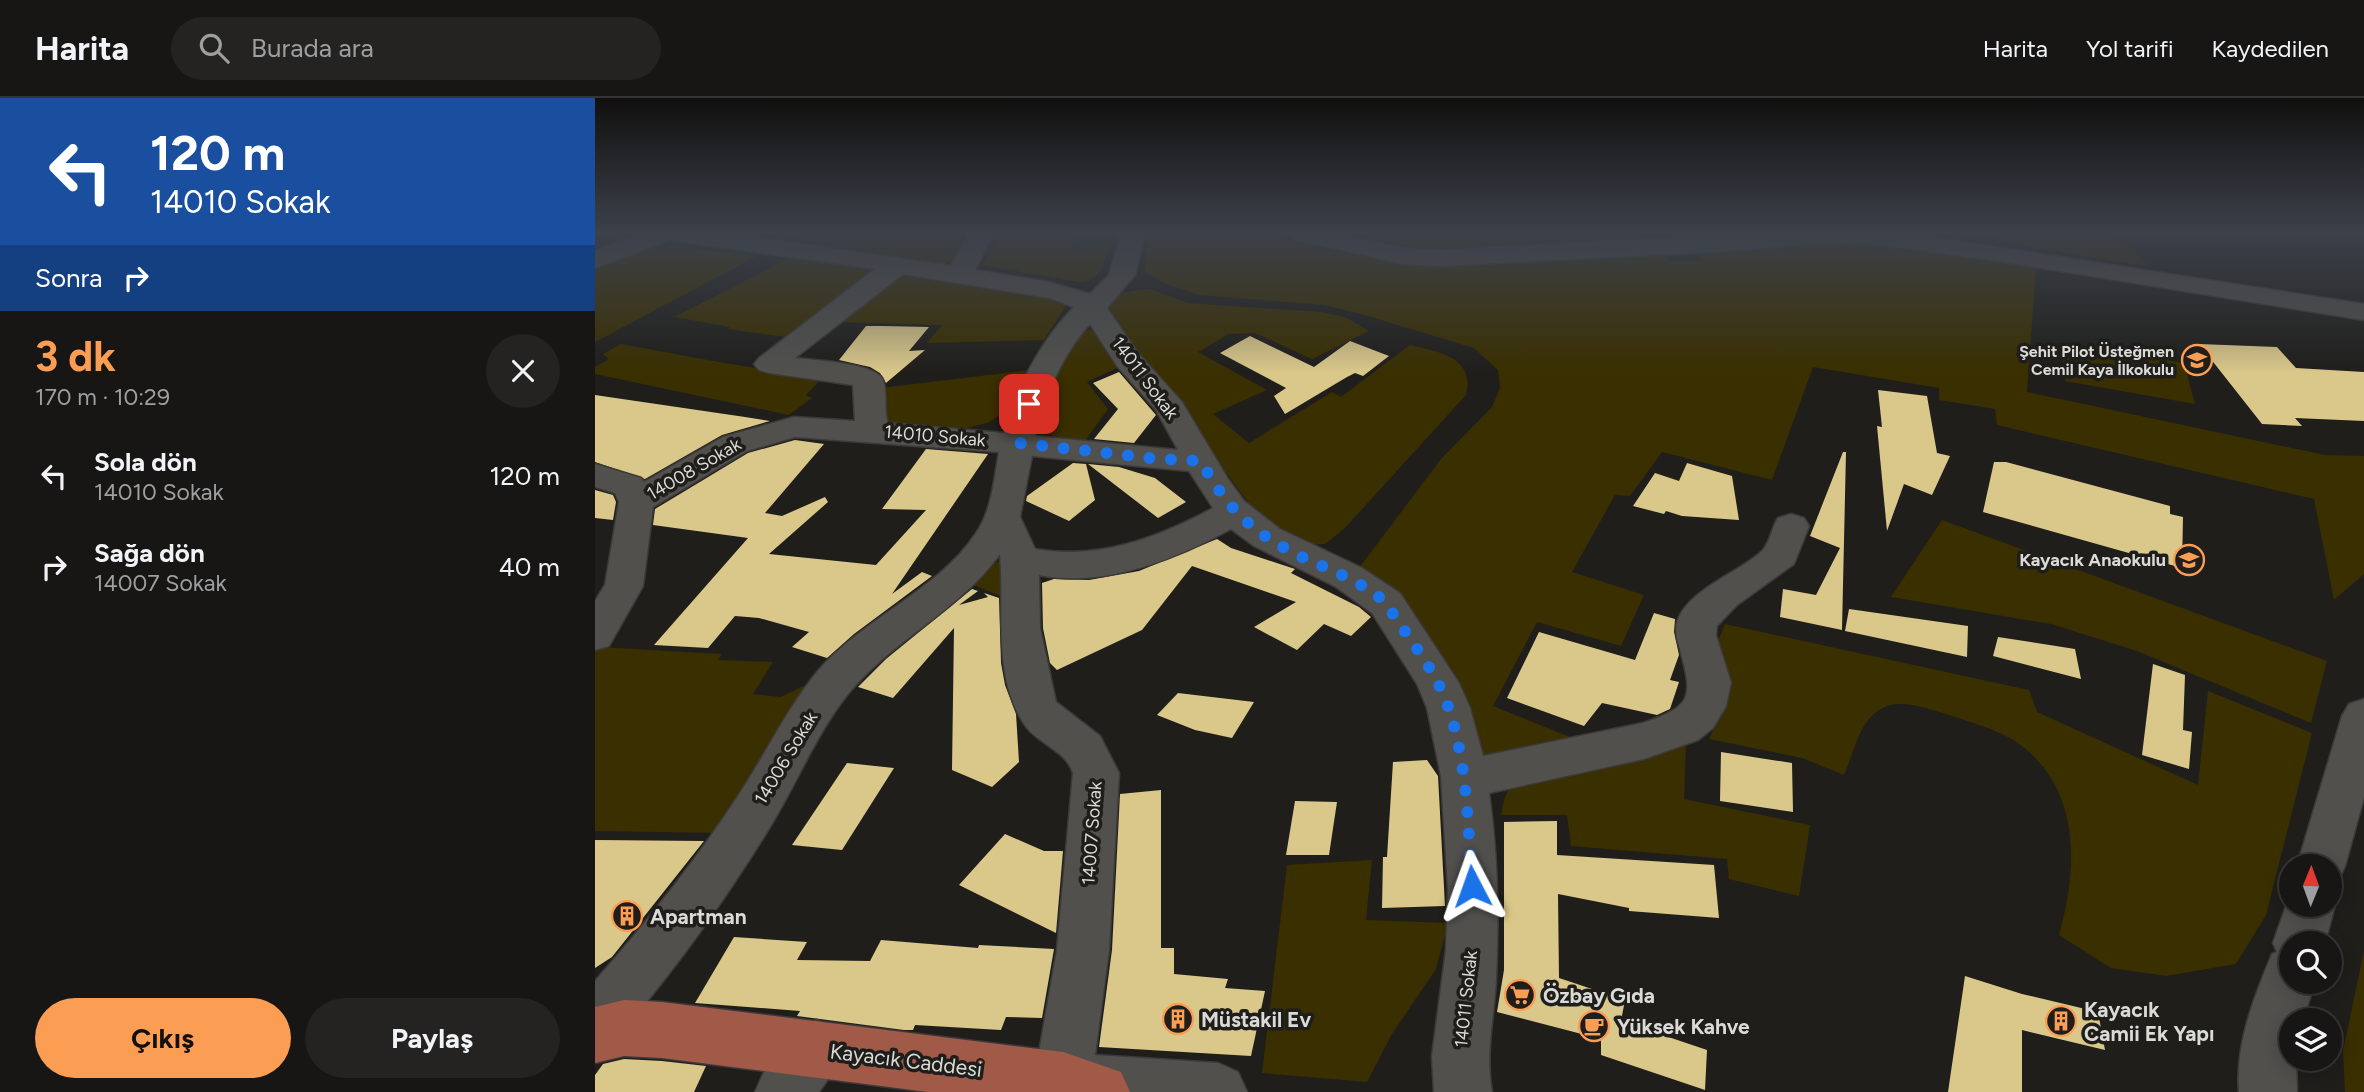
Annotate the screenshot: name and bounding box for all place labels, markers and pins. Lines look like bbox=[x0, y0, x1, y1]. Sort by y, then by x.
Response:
place label: Şehit Pilot Üsteğmen Cemil Kaya İlkokulu bbox=[2019, 342, 2174, 379]
school or university icon: Şehit Pilot Üsteğmen Cemil Kaya İlkokulu bbox=[2180, 343, 2214, 377]
pin bbox=[999, 374, 1059, 434]
school or university icon: Kayacık Anaokulu bbox=[2172, 543, 2206, 577]
place label: Kayacık Anaokulu bbox=[2019, 549, 2166, 571]
building icon: Apartman bbox=[610, 899, 644, 933]
place label: Apartman bbox=[650, 904, 747, 929]
supermarket icon: Özbay Gıda bbox=[1503, 978, 1537, 1012]
place label: Özbay Gıda bbox=[1543, 983, 1655, 1008]
place label: Kayacık Camii Ek Yapı bbox=[2084, 997, 2215, 1046]
building icon: Müstakil Ev bbox=[1161, 1002, 1195, 1036]
building icon: Kayacık Camii Ek Yapı bbox=[2044, 1004, 2078, 1038]
place label: Müstakil Ev bbox=[1201, 1007, 1311, 1032]
cafe icon: Yüksek Kahve bbox=[1577, 1009, 1611, 1043]
place label: Yüksek Kahve bbox=[1617, 1014, 1750, 1039]

